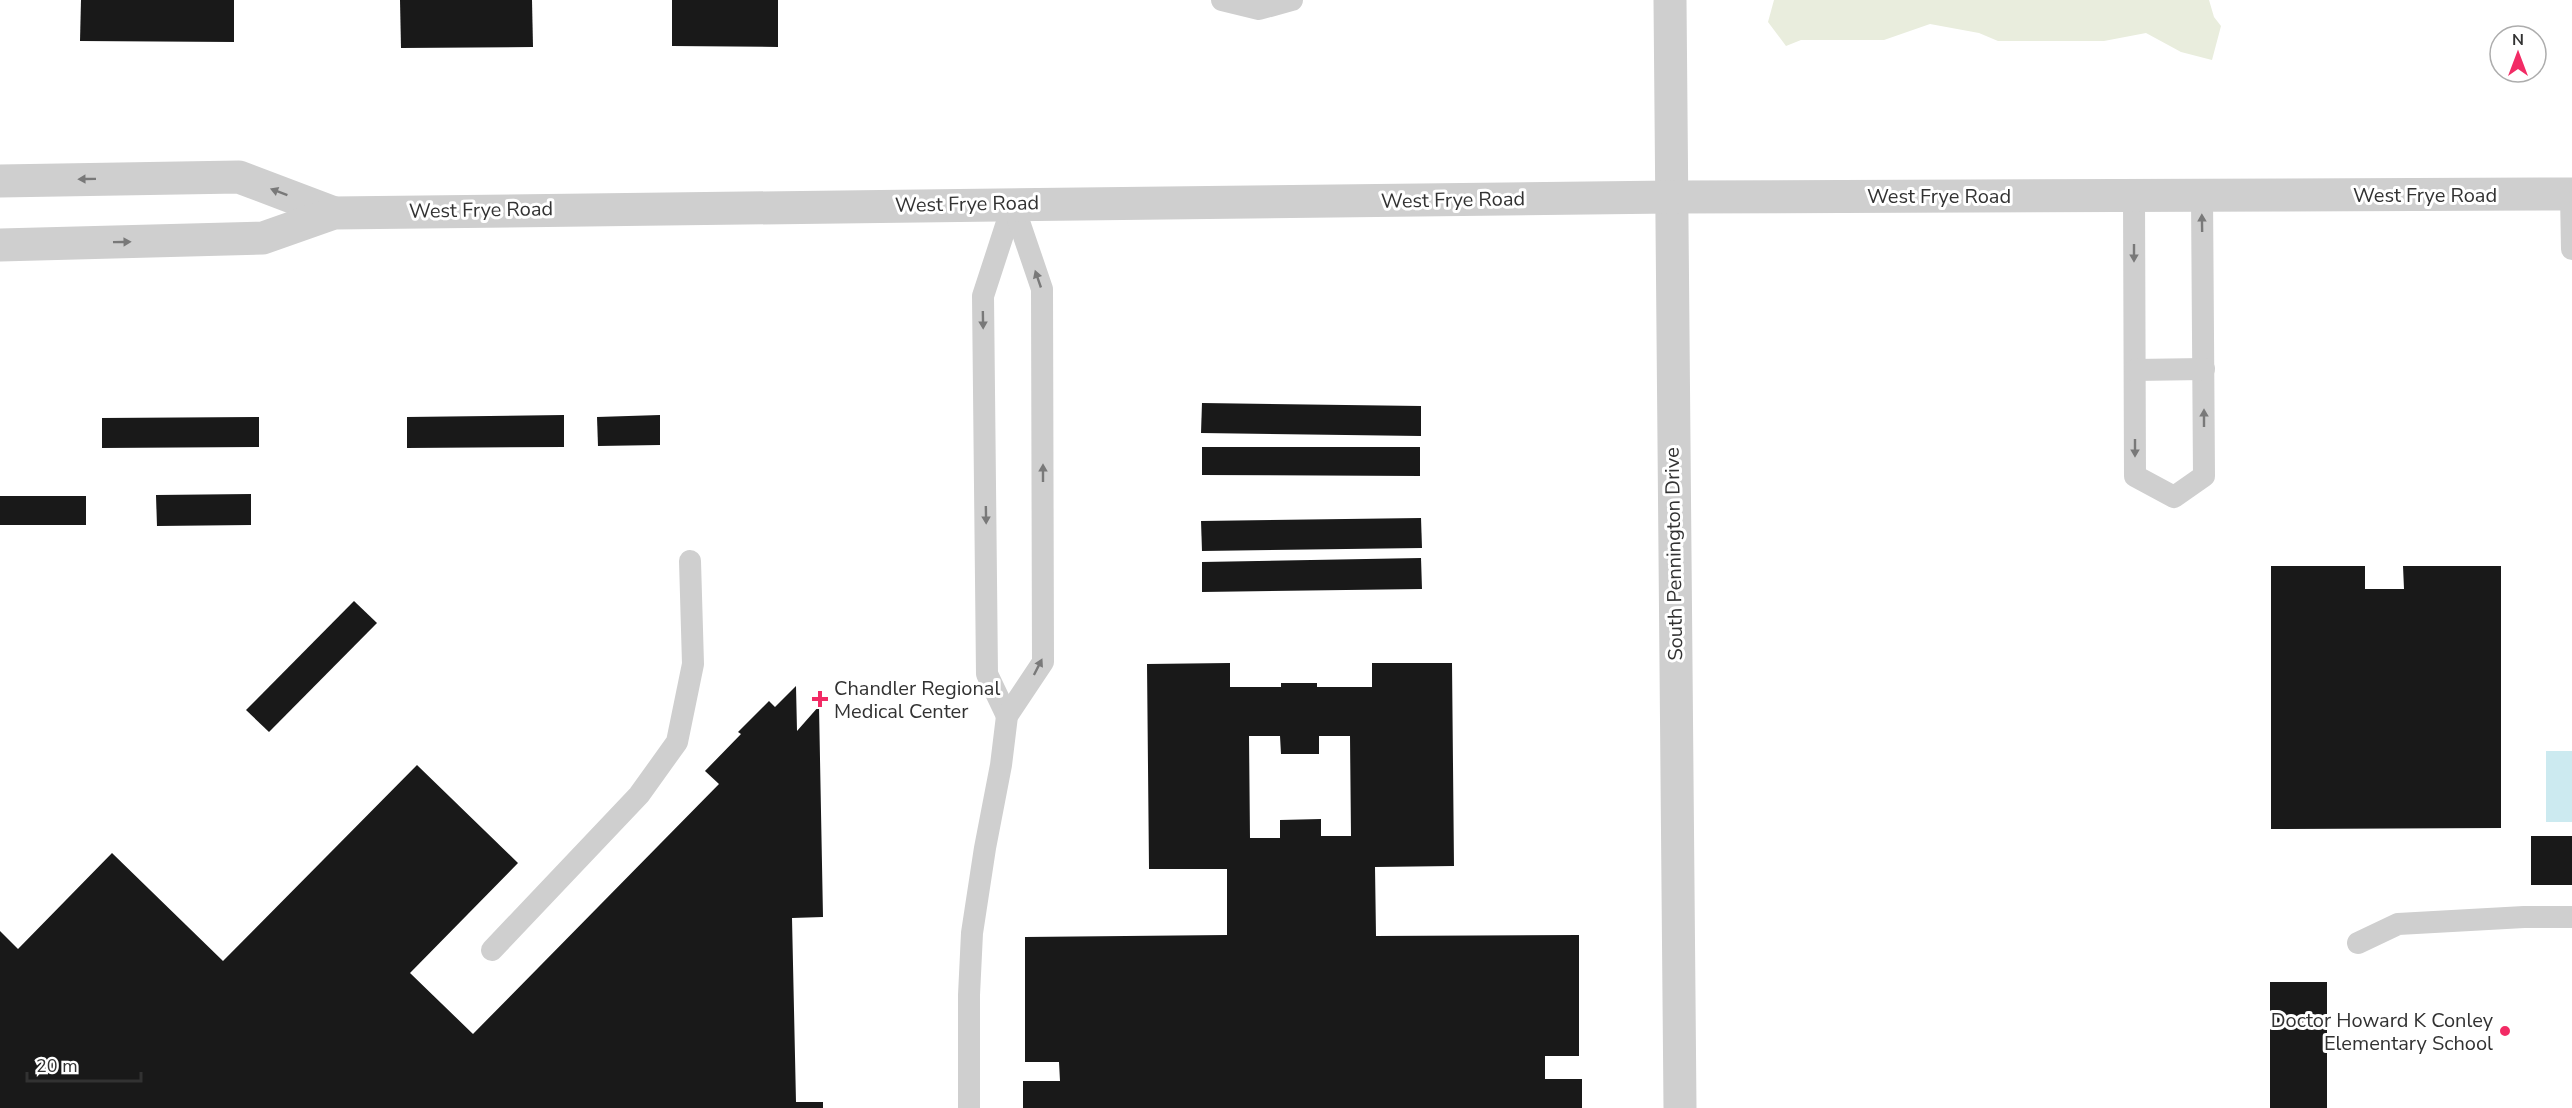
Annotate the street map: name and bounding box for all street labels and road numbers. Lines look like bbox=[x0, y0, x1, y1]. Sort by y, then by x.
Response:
street label: West Frye Road bbox=[2353, 182, 2497, 209]
street label: West Frye Road bbox=[1867, 183, 2011, 210]
street label: West Frye Road bbox=[1381, 185, 1525, 215]
street label: West Frye Road bbox=[895, 189, 1039, 219]
street label: West Frye Road bbox=[409, 195, 553, 225]
street label: South Pennington Drive bbox=[1659, 447, 1689, 661]

